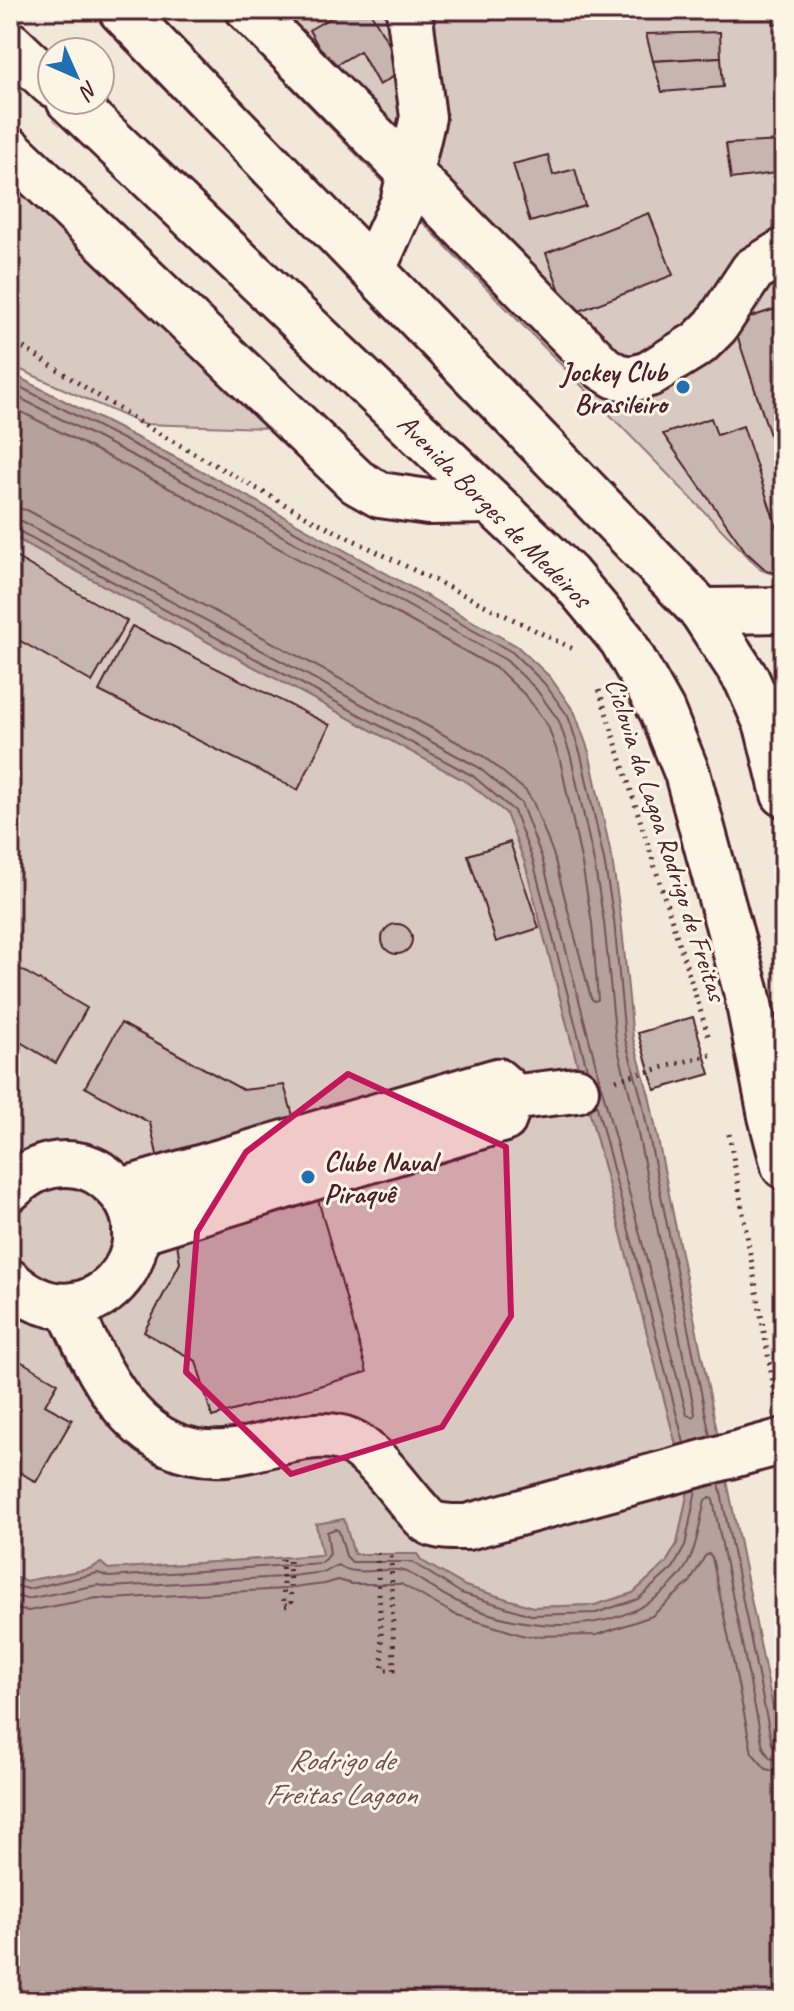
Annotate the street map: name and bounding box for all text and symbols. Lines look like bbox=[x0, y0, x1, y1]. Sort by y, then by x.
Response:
north arrow bbox=[36, 36, 116, 116]
text: N bbox=[72, 75, 104, 107]
place label: Jockey Club Brasileiro bbox=[559, 354, 670, 421]
marker: Jockey Club Brasileiro bbox=[674, 378, 692, 396]
street label: Avenida Borges de Medeiros bbox=[390, 406, 601, 616]
street label: Ciclovia da Lagoa Rodrigo de Freitas bbox=[598, 673, 736, 1007]
place label: Clube Naval Piraquê bbox=[324, 1144, 442, 1211]
marker: Clube Naval Piraquê bbox=[299, 1168, 317, 1186]
water label: Rodrigo de Freitas Lagoon bbox=[266, 1741, 419, 1813]

